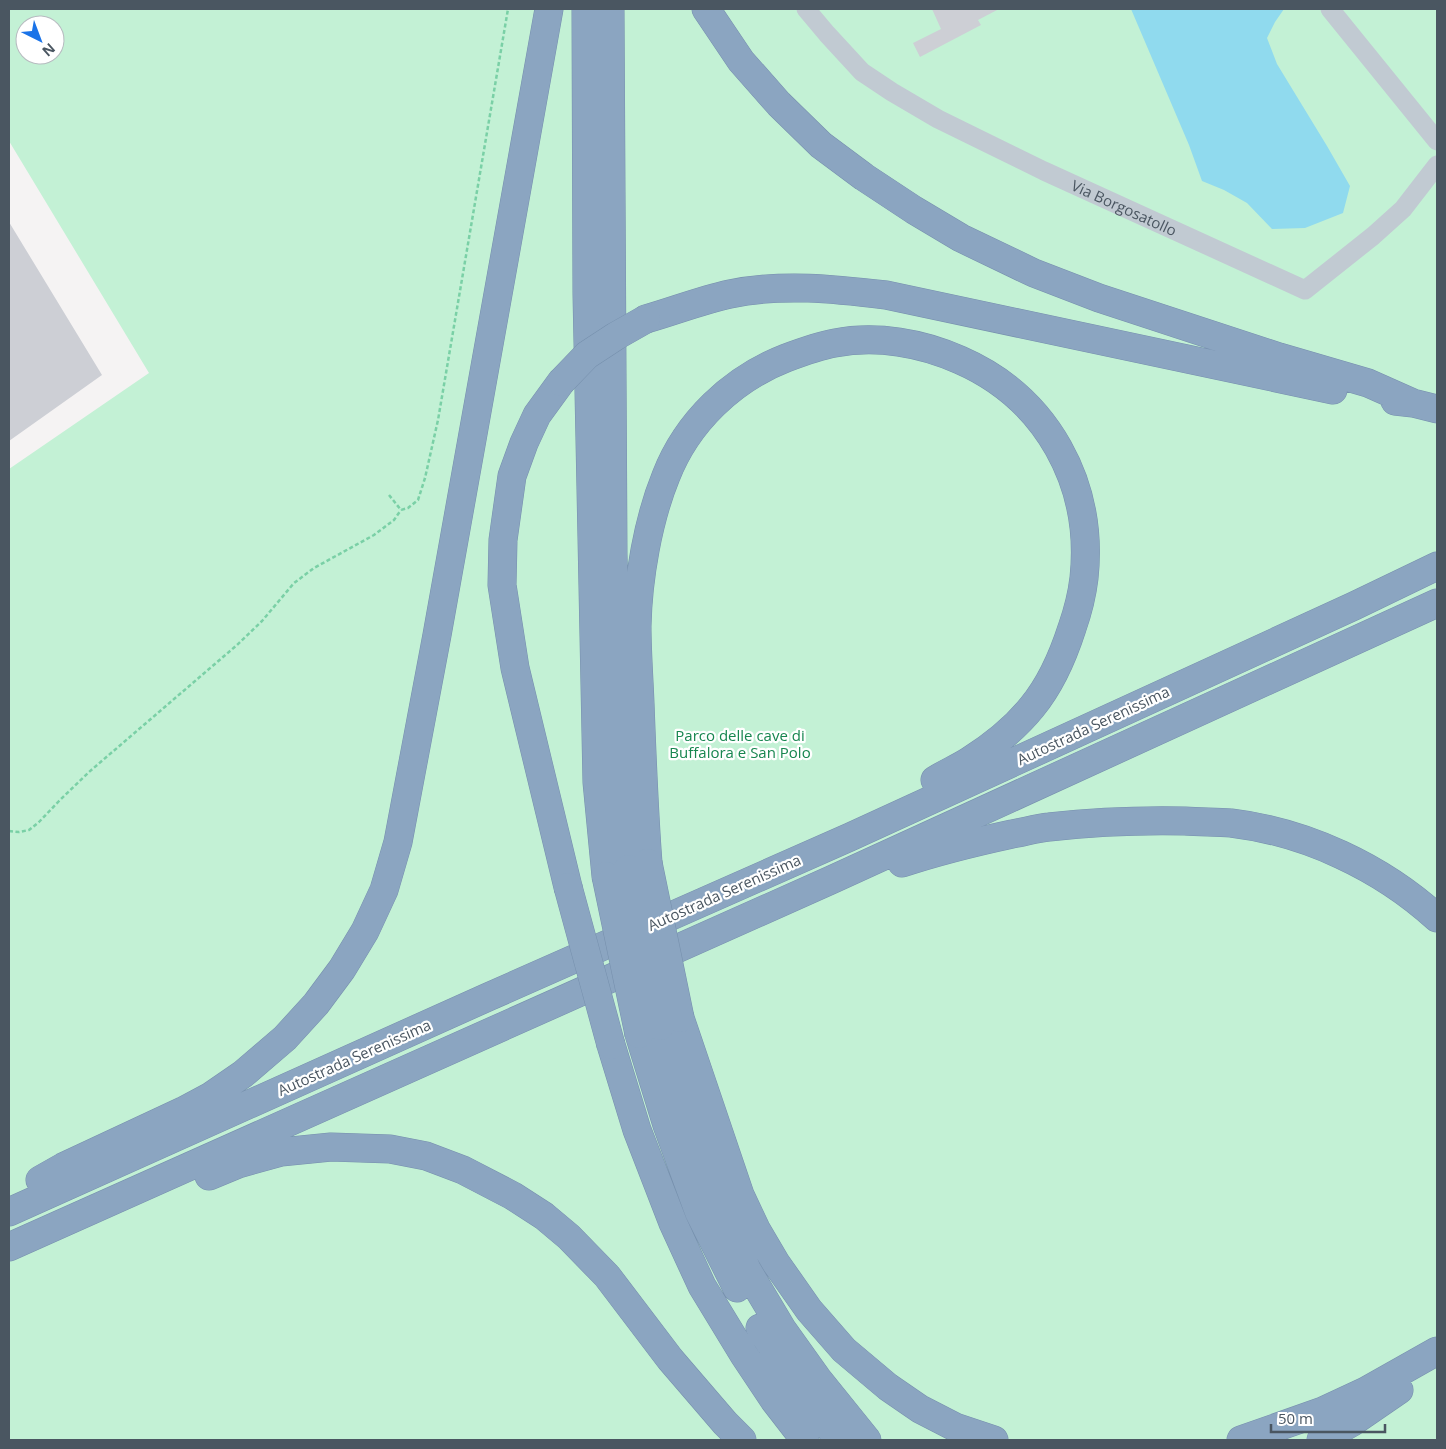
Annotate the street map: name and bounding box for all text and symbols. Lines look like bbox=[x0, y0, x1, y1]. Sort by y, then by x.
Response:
north arrow bbox=[15, 15, 65, 65]
text: N bbox=[38, 39, 60, 61]
street label: Via Borgosatollo bbox=[1068, 175, 1180, 240]
street label: Autostrada Serenissima bbox=[1014, 681, 1172, 769]
park label: Parco delle cave di Buffalora e San Polo bbox=[669, 725, 811, 762]
street label: Autostrada Serenissima bbox=[644, 849, 804, 935]
street label: Autostrada Serenissima bbox=[274, 1014, 434, 1100]
scale bar bbox=[1271, 1402, 1385, 1434]
text: 50 m bbox=[1278, 1408, 1313, 1428]

